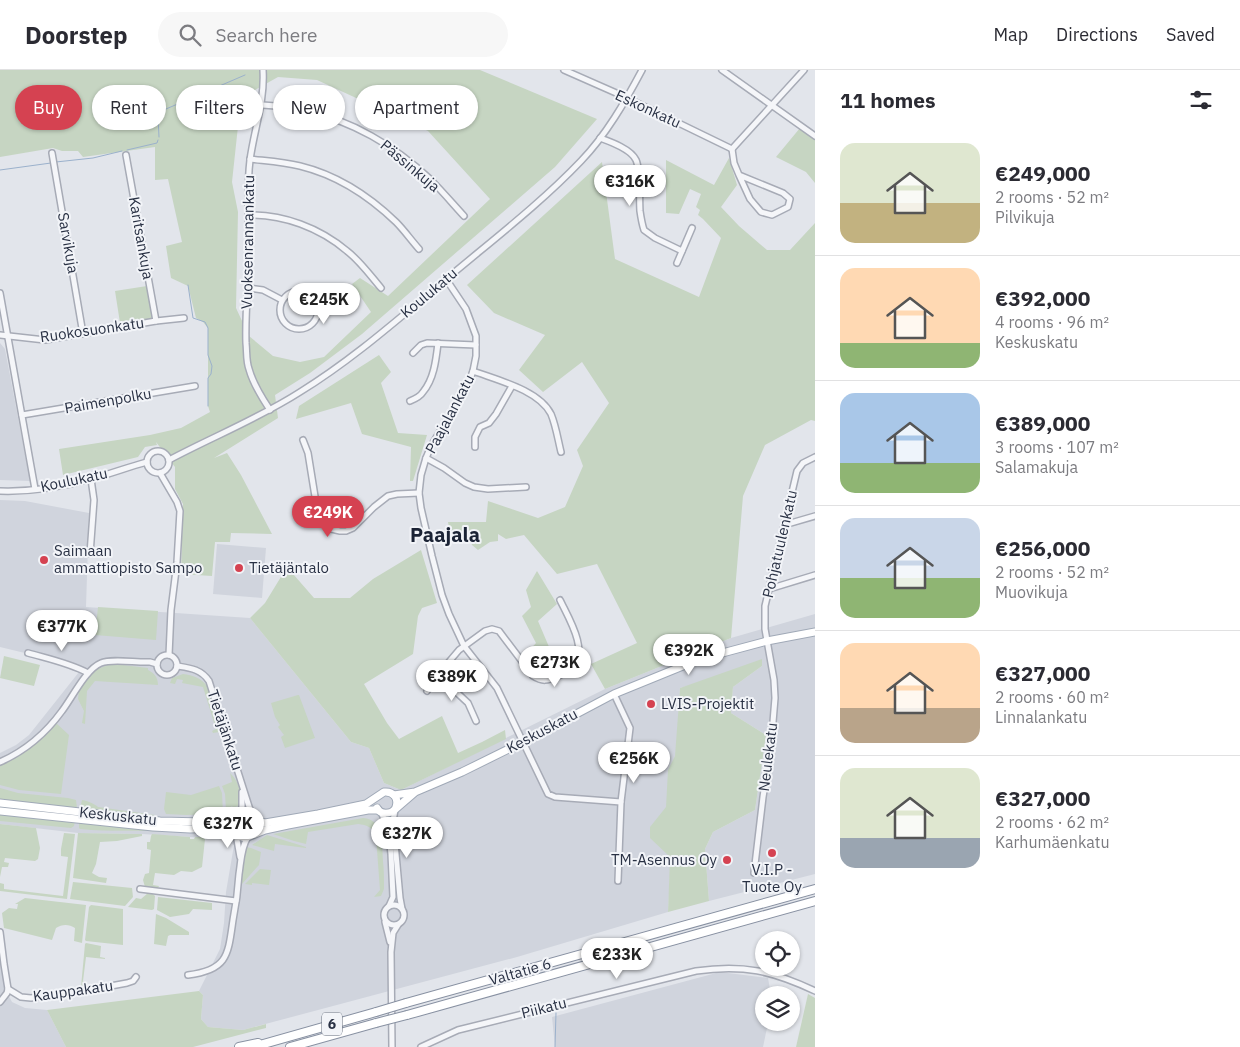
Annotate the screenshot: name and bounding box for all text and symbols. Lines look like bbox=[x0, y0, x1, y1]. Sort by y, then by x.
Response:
search box bbox=[158, 12, 508, 57]
text: Doorstep bbox=[25, 19, 128, 51]
icon: search bbox=[176, 21, 204, 49]
text: Search here bbox=[216, 23, 317, 47]
text: Map bbox=[993, 23, 1028, 46]
text: Directions bbox=[1056, 23, 1138, 46]
text: Saved bbox=[1166, 23, 1215, 46]
chip: Buy bbox=[15, 85, 82, 130]
chip: Rent bbox=[92, 85, 166, 130]
chip: Filters bbox=[176, 85, 263, 130]
chip: New bbox=[273, 85, 345, 130]
chip: Apartment bbox=[355, 85, 478, 130]
street label: Eskonkatu bbox=[612, 85, 684, 132]
text: 11 homes bbox=[840, 86, 936, 114]
icon: filters bbox=[1187, 86, 1215, 114]
street label: Pässinkuja bbox=[377, 135, 444, 196]
text: €249,000 bbox=[995, 159, 1090, 187]
icon: home bbox=[880, 163, 940, 223]
pin: €316K bbox=[595, 164, 665, 207]
text: €316K bbox=[605, 171, 655, 191]
street label: Vuoksenrannankatu bbox=[237, 175, 258, 309]
text: 2 rooms · 52 m² bbox=[995, 187, 1109, 207]
street label: Karitsankuja bbox=[125, 195, 158, 281]
text: Pilvikuja bbox=[995, 207, 1055, 227]
street label: Sarvikuja bbox=[54, 211, 83, 275]
street label: Koulukatu bbox=[396, 263, 461, 322]
pin: €245K bbox=[289, 282, 359, 325]
text: €392,000 bbox=[995, 284, 1090, 312]
icon: home bbox=[880, 288, 940, 348]
text: €245K bbox=[299, 289, 349, 309]
text: 4 rooms · 96 m² bbox=[995, 312, 1109, 332]
street label: Ruokosuonkatu bbox=[39, 313, 145, 346]
text: Keskuskatu bbox=[995, 332, 1078, 352]
street label: Paajalankatu bbox=[421, 371, 478, 457]
street label: Paimenpolku bbox=[63, 384, 153, 418]
text: €389,000 bbox=[995, 409, 1090, 437]
icon: home bbox=[880, 413, 940, 473]
text: 3 rooms · 107 m² bbox=[995, 437, 1119, 457]
text: Salamakuja bbox=[995, 457, 1078, 477]
street label: Koulukatu bbox=[39, 463, 109, 496]
street label: Pohjatuulenkatu bbox=[758, 488, 801, 600]
pin: €249K bbox=[293, 496, 363, 538]
text: €249K bbox=[303, 502, 353, 522]
district label: Paajala bbox=[410, 521, 480, 548]
text: €256,000 bbox=[995, 534, 1090, 562]
icon: home bbox=[880, 538, 940, 598]
place label: Saimaan ammattiopisto Sampo bbox=[54, 541, 202, 577]
marker: Saimaan ammattiopisto Sampo bbox=[38, 554, 50, 566]
place label: Tietäjäntalo bbox=[249, 558, 329, 577]
marker: Tietäjäntalo bbox=[233, 562, 245, 574]
text: 2 rooms · 52 m² bbox=[995, 562, 1109, 582]
text: Muovikuja bbox=[995, 582, 1068, 602]
pin: €377K bbox=[27, 610, 97, 652]
text: €377K bbox=[37, 616, 87, 636]
pin: €392K bbox=[654, 634, 724, 676]
text: €392K bbox=[664, 640, 714, 660]
pin: €273K bbox=[520, 646, 590, 688]
text: €273K bbox=[530, 652, 580, 672]
text: €327,000 bbox=[995, 659, 1090, 687]
pin: €389K bbox=[417, 660, 487, 702]
icon: home bbox=[880, 663, 940, 723]
text: €389K bbox=[427, 666, 477, 686]
street label: Tietäjänkatu bbox=[204, 687, 247, 773]
text: 2 rooms · 60 m² bbox=[995, 687, 1109, 707]
place label: LVIS-Projektit bbox=[661, 694, 754, 713]
marker: LVIS-Projektit bbox=[645, 698, 657, 710]
street label: Keskuskatu bbox=[503, 704, 581, 757]
text: Linnalankatu bbox=[995, 707, 1087, 727]
street label: Neulekatu bbox=[754, 721, 781, 792]
pin: €256K bbox=[599, 742, 669, 784]
text: €256K bbox=[609, 748, 659, 768]
text: €327,000 bbox=[995, 784, 1090, 812]
icon: home bbox=[880, 788, 940, 848]
street label: Keskuskatu bbox=[78, 802, 158, 829]
pin: €327K bbox=[193, 806, 263, 849]
text: 2 rooms · 62 m² bbox=[995, 812, 1109, 832]
text: €327K bbox=[203, 813, 253, 833]
pin: €327K bbox=[372, 816, 442, 859]
text: €327K bbox=[382, 823, 432, 843]
text: Karhumäenkatu bbox=[995, 832, 1109, 852]
marker: V.I.P - Tuote Oy bbox=[766, 847, 778, 859]
place label: TM-Asennus Oy bbox=[611, 850, 718, 869]
marker: TM-Asennus Oy bbox=[721, 854, 733, 866]
place label: V.I.P - Tuote Oy bbox=[742, 860, 802, 896]
map controls bbox=[755, 931, 800, 1031]
button: locate bbox=[755, 931, 800, 976]
pin: €233K bbox=[582, 938, 652, 980]
text: €233K bbox=[592, 944, 642, 964]
street label: Valtatie 6 bbox=[487, 954, 553, 989]
street label: Kauppakatu bbox=[32, 975, 114, 1006]
button: layers bbox=[755, 986, 800, 1031]
street label: Piikatu bbox=[519, 993, 569, 1022]
road number: 6 bbox=[322, 1012, 342, 1036]

